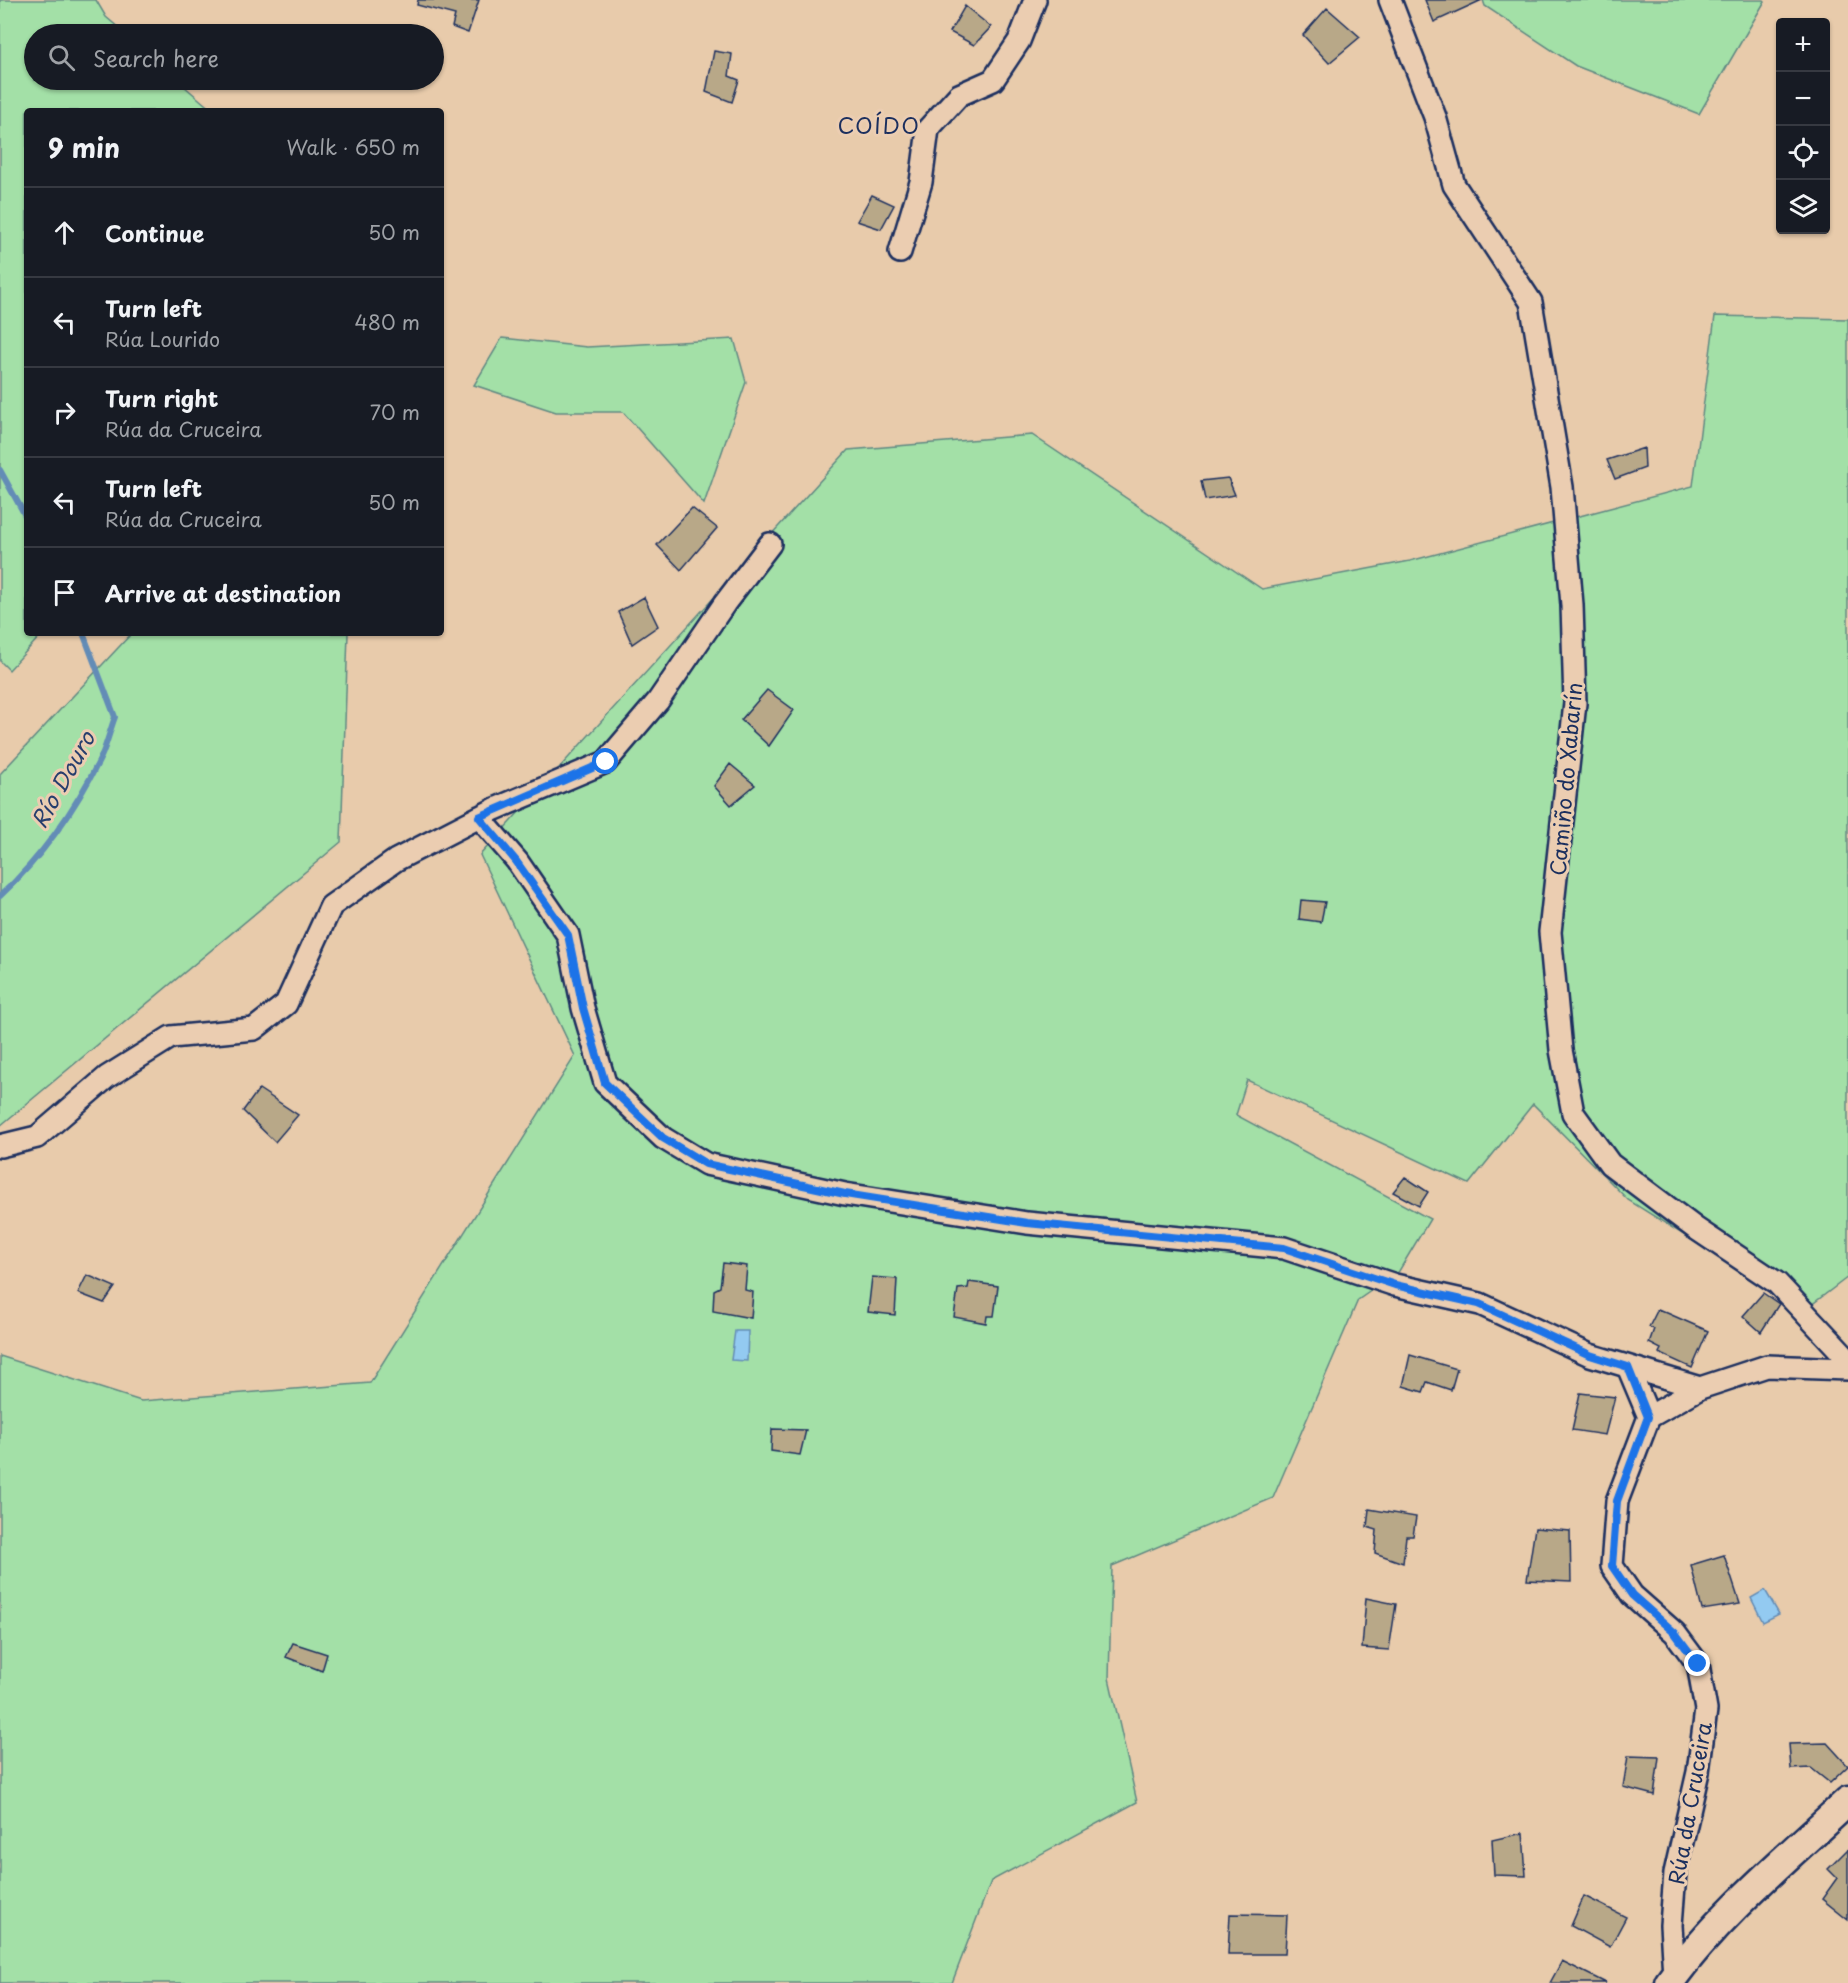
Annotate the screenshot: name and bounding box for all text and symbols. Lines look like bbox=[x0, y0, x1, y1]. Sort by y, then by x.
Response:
map controls bbox=[1776, 18, 1830, 234]
button: + bbox=[1776, 18, 1830, 72]
search box bbox=[24, 24, 444, 90]
icon: search bbox=[45, 41, 78, 74]
text: Search here bbox=[93, 41, 219, 74]
button: − bbox=[1776, 72, 1830, 126]
district label: COÍDO bbox=[837, 108, 921, 141]
button: locate bbox=[1776, 126, 1830, 180]
text: 9 min bbox=[48, 128, 120, 167]
text: Walk · 650 m bbox=[286, 132, 420, 162]
button: layers bbox=[1776, 180, 1830, 234]
icon: ahead bbox=[48, 216, 81, 249]
text: Continue bbox=[105, 216, 204, 249]
text: 50 m bbox=[368, 217, 420, 247]
text: Turn left bbox=[105, 291, 202, 324]
icon: left bbox=[48, 306, 81, 339]
text: 480 m bbox=[355, 307, 420, 337]
text: Rúa Lourido bbox=[105, 324, 220, 354]
text: Turn right bbox=[105, 381, 218, 414]
icon: right bbox=[48, 396, 81, 429]
text: 70 m bbox=[370, 397, 420, 427]
text: Rúa da Cruceira bbox=[105, 414, 262, 444]
text: Turn left bbox=[105, 471, 202, 504]
icon: left bbox=[48, 486, 81, 519]
text: 50 m bbox=[368, 487, 420, 517]
text: Rúa da Cruceira bbox=[105, 504, 262, 534]
icon: arrive bbox=[48, 576, 81, 609]
text: Arrive at destination bbox=[105, 576, 341, 609]
street label: Camiño do Xabarín bbox=[1541, 681, 1589, 877]
water label: Río Douro bbox=[22, 724, 103, 833]
route start bbox=[592, 748, 618, 774]
route end bbox=[1684, 1650, 1710, 1676]
street label: Rúa da Cruceira bbox=[1659, 1718, 1719, 1887]

